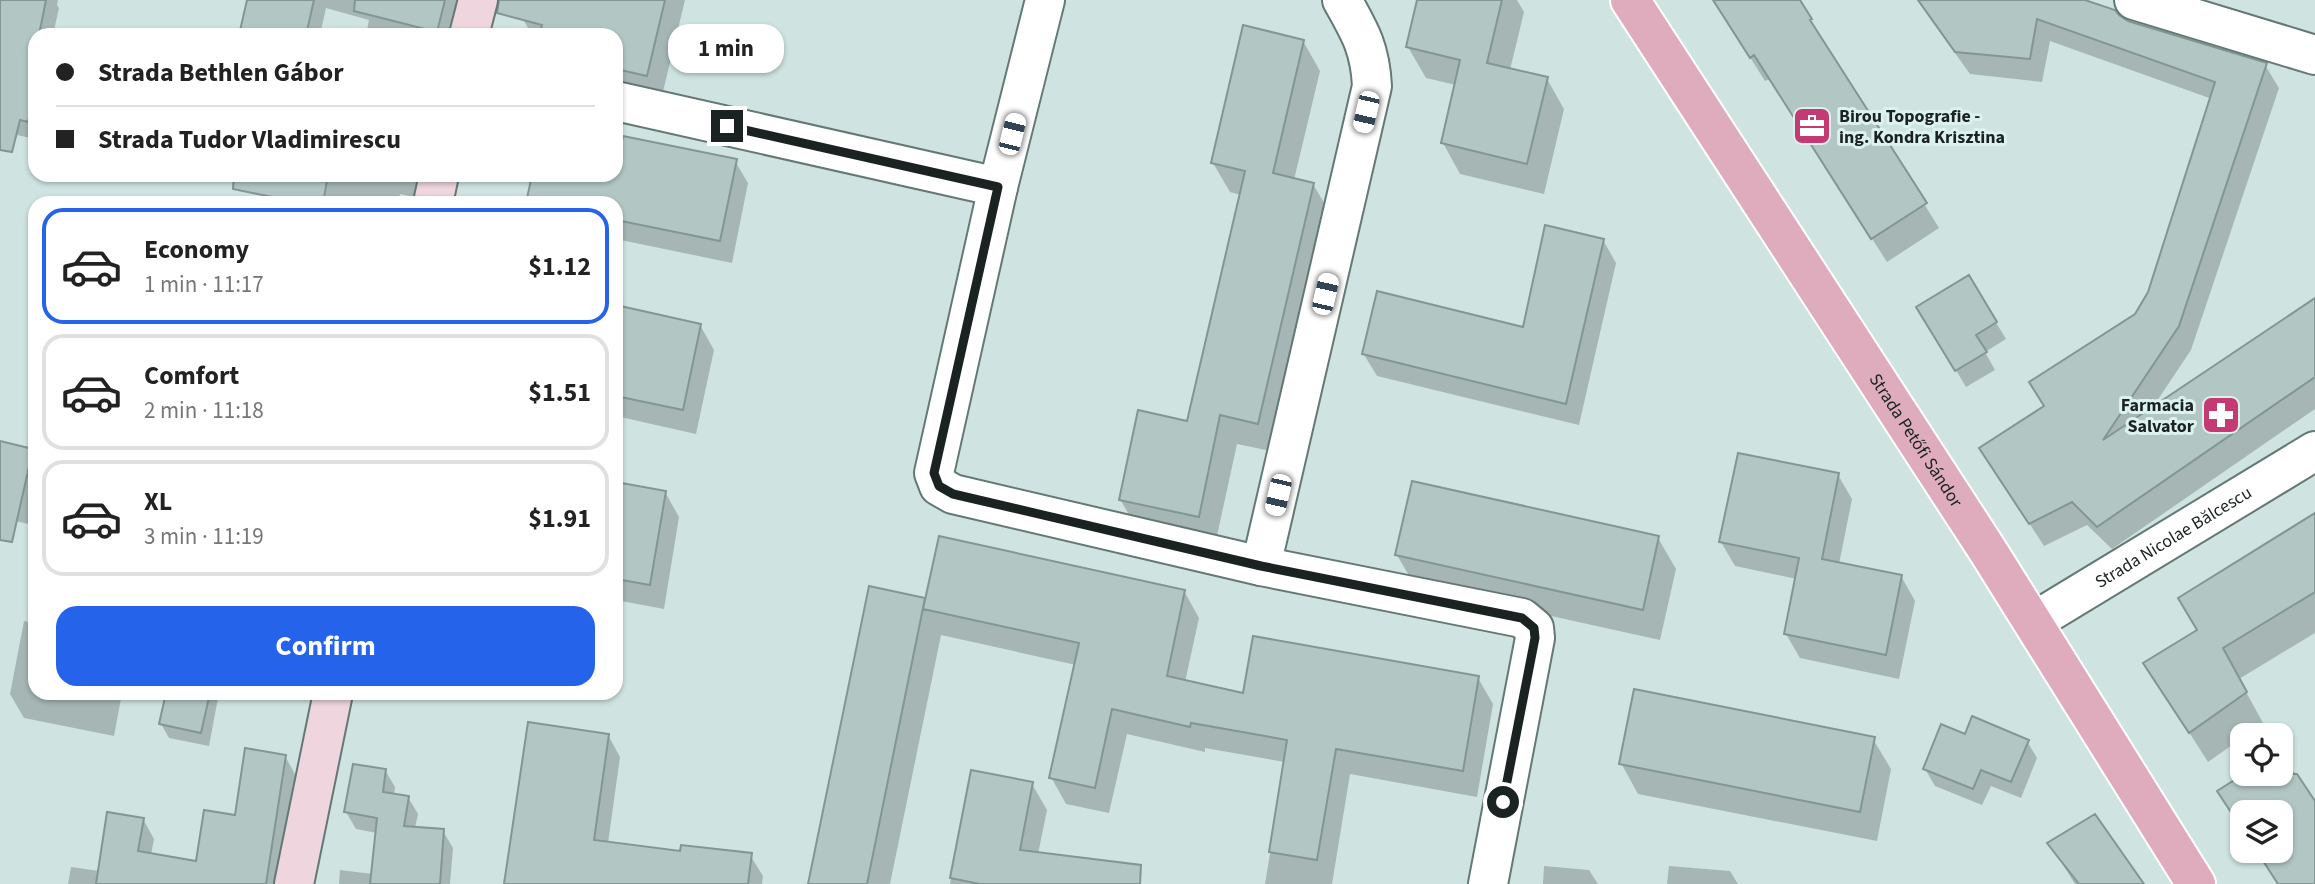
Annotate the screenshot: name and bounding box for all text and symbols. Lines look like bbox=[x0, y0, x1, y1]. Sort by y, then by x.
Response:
callout: 1 min bbox=[669, 24, 785, 74]
text: 1 min bbox=[698, 32, 754, 65]
text: Strada Bethlen Gábor bbox=[98, 54, 343, 91]
car bbox=[1352, 89, 1381, 135]
place label: Birou Topografie - ing. Kondra Krisztina bbox=[1839, 104, 2005, 150]
office icon: Birou Topografie - ing. Kondra Krisztina bbox=[1791, 105, 1833, 147]
route end bbox=[711, 110, 743, 142]
car bbox=[997, 111, 1028, 157]
text: Strada Tudor Vladimirescu bbox=[98, 121, 401, 158]
text: Economy bbox=[144, 231, 249, 268]
icon: car bbox=[60, 235, 123, 298]
text: $1.12 bbox=[528, 248, 591, 285]
text: 1 min · 11:17 bbox=[144, 268, 264, 301]
car bbox=[1311, 271, 1340, 317]
text: Comfort bbox=[144, 357, 239, 394]
icon: car bbox=[60, 361, 123, 424]
street label: Strada Petőfi Sándor bbox=[1863, 369, 1969, 513]
text: $1.51 bbox=[528, 374, 591, 411]
place label: Farmacia Salvator bbox=[2121, 393, 2195, 439]
text: 2 min · 11:18 bbox=[144, 394, 264, 427]
pharmacy icon: Farmacia Salvator bbox=[2200, 394, 2242, 436]
car bbox=[1264, 472, 1293, 518]
street label: Strada Nicolae Bălcescu bbox=[2090, 480, 2257, 595]
text: XL bbox=[144, 483, 172, 520]
icon: car bbox=[60, 487, 123, 550]
text: $1.91 bbox=[528, 500, 591, 537]
text: 3 min · 11:19 bbox=[144, 520, 264, 553]
button: Confirm bbox=[56, 606, 595, 686]
map controls bbox=[2230, 723, 2293, 863]
button: locate bbox=[2230, 723, 2293, 786]
route start bbox=[1487, 786, 1519, 818]
button: layers bbox=[2230, 800, 2293, 863]

